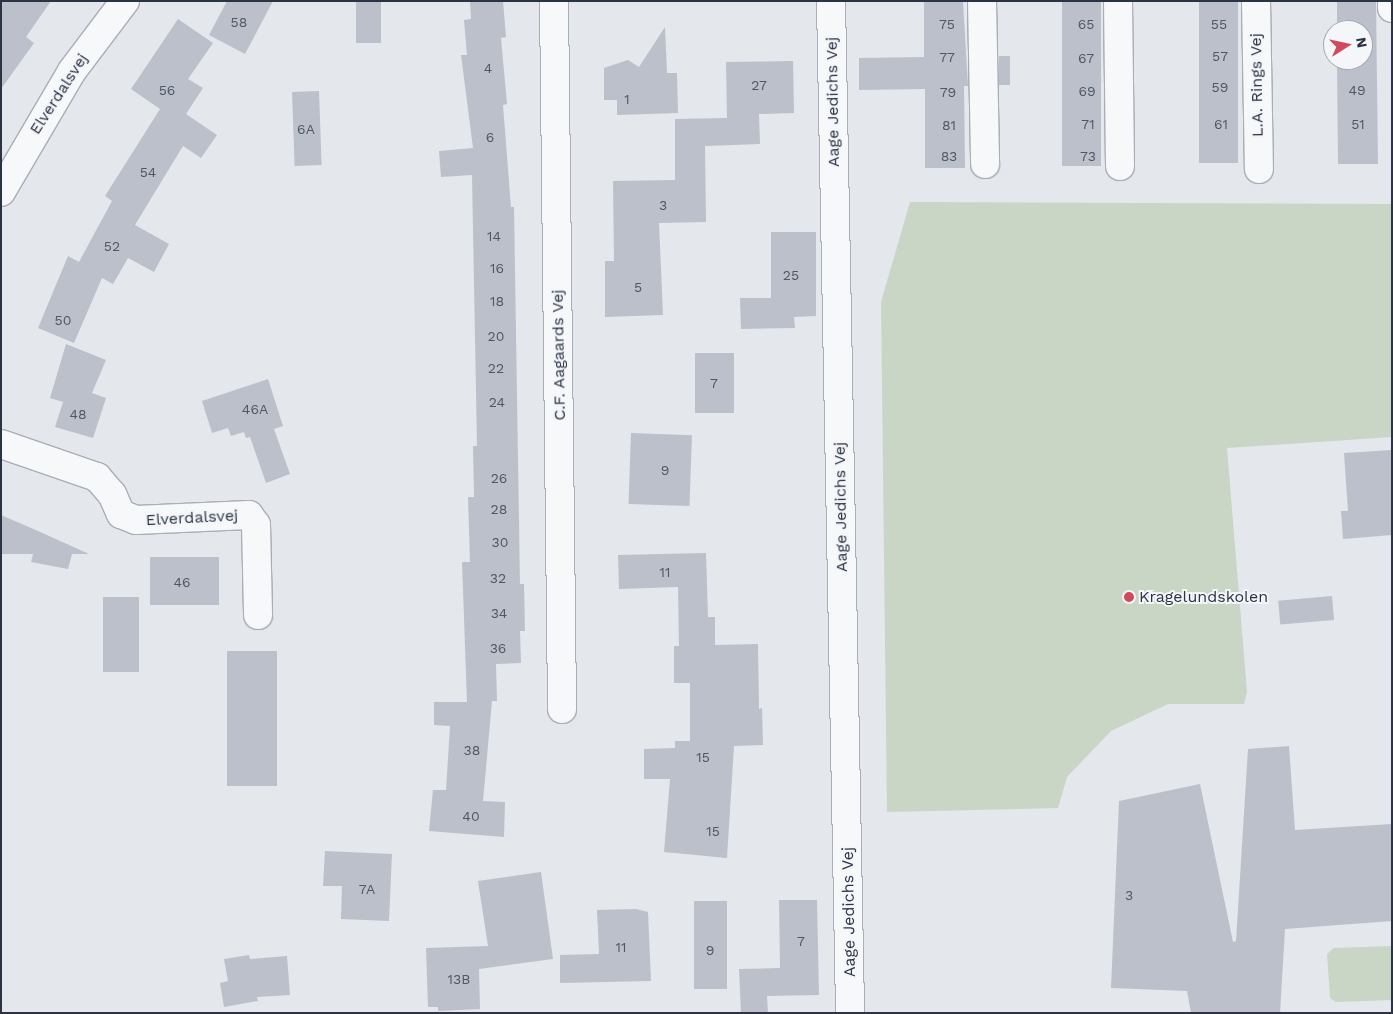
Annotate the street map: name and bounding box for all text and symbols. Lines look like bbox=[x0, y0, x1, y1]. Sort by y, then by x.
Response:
house number: 58 bbox=[231, 14, 247, 30]
house number: 75 bbox=[939, 16, 955, 32]
house number: 65 bbox=[1078, 16, 1094, 32]
house number: 55 bbox=[1211, 16, 1227, 32]
north arrow bbox=[1323, 20, 1373, 70]
street label: L.A. Rings Vej bbox=[1246, 33, 1268, 137]
street label: Aage Jedichs Vej bbox=[822, 36, 844, 168]
text: N bbox=[1353, 36, 1371, 49]
house number: 57 bbox=[1212, 48, 1228, 64]
house number: 77 bbox=[939, 49, 955, 65]
street label: Elverdalsvej bbox=[26, 50, 92, 138]
house number: 67 bbox=[1078, 50, 1094, 66]
house number: 4 bbox=[484, 60, 492, 76]
house number: 27 bbox=[751, 77, 767, 93]
house number: 59 bbox=[1212, 79, 1228, 95]
house number: 56 bbox=[159, 82, 175, 98]
house number: 49 bbox=[1348, 82, 1366, 98]
house number: 69 bbox=[1078, 83, 1096, 99]
house number: 79 bbox=[940, 84, 956, 100]
house number: 1 bbox=[624, 91, 630, 107]
house number: 71 bbox=[1081, 116, 1095, 132]
house number: 61 bbox=[1214, 116, 1228, 132]
house number: 51 bbox=[1351, 116, 1365, 132]
house number: 81 bbox=[942, 117, 956, 133]
house number: 6A bbox=[297, 121, 315, 137]
house number: 6 bbox=[486, 129, 494, 145]
house number: 83 bbox=[941, 148, 957, 164]
house number: 73 bbox=[1080, 148, 1096, 164]
house number: 54 bbox=[140, 164, 156, 180]
house number: 3 bbox=[659, 197, 667, 213]
house number: 14 bbox=[487, 228, 501, 244]
house number: 52 bbox=[104, 238, 120, 254]
house number: 16 bbox=[490, 260, 504, 276]
house number: 25 bbox=[783, 267, 799, 283]
house number: 5 bbox=[634, 279, 642, 295]
street label: C.F. Aagaards Vej bbox=[548, 289, 570, 421]
house number: 18 bbox=[490, 293, 504, 309]
house number: 50 bbox=[55, 312, 71, 328]
house number: 20 bbox=[488, 328, 504, 344]
house number: 22 bbox=[488, 360, 504, 376]
house number: 7 bbox=[710, 375, 718, 391]
house number: 24 bbox=[489, 394, 505, 410]
house number: 46A bbox=[242, 401, 268, 417]
house number: 48 bbox=[69, 406, 87, 422]
street label: Aage Jedichs Vej bbox=[830, 441, 852, 573]
house number: 9 bbox=[661, 462, 669, 478]
house number: 26 bbox=[491, 470, 507, 486]
house number: 28 bbox=[491, 501, 507, 517]
street label: Elverdalsvej bbox=[145, 506, 239, 530]
house number: 30 bbox=[492, 534, 508, 550]
house number: 11 bbox=[660, 564, 670, 580]
house number: 32 bbox=[490, 570, 506, 586]
house number: 46 bbox=[173, 574, 191, 590]
place label: Kragelundskolen bbox=[1139, 587, 1268, 607]
marker: Kragelundskolen bbox=[1123, 591, 1135, 603]
house number: 34 bbox=[491, 605, 507, 621]
house number: 36 bbox=[490, 640, 506, 656]
house number: 38 bbox=[464, 742, 480, 758]
house number: 15 bbox=[696, 749, 710, 765]
house number: 40 bbox=[462, 808, 480, 824]
house number: 15 bbox=[706, 823, 720, 839]
street label: Aage Jedichs Vej bbox=[838, 846, 860, 978]
house number: 7A bbox=[359, 881, 375, 897]
house number: 3 bbox=[1125, 887, 1133, 903]
house number: 7 bbox=[797, 933, 805, 949]
house number: 11 bbox=[616, 939, 626, 955]
house number: 9 bbox=[706, 942, 714, 958]
house number: 13B bbox=[448, 971, 470, 987]

